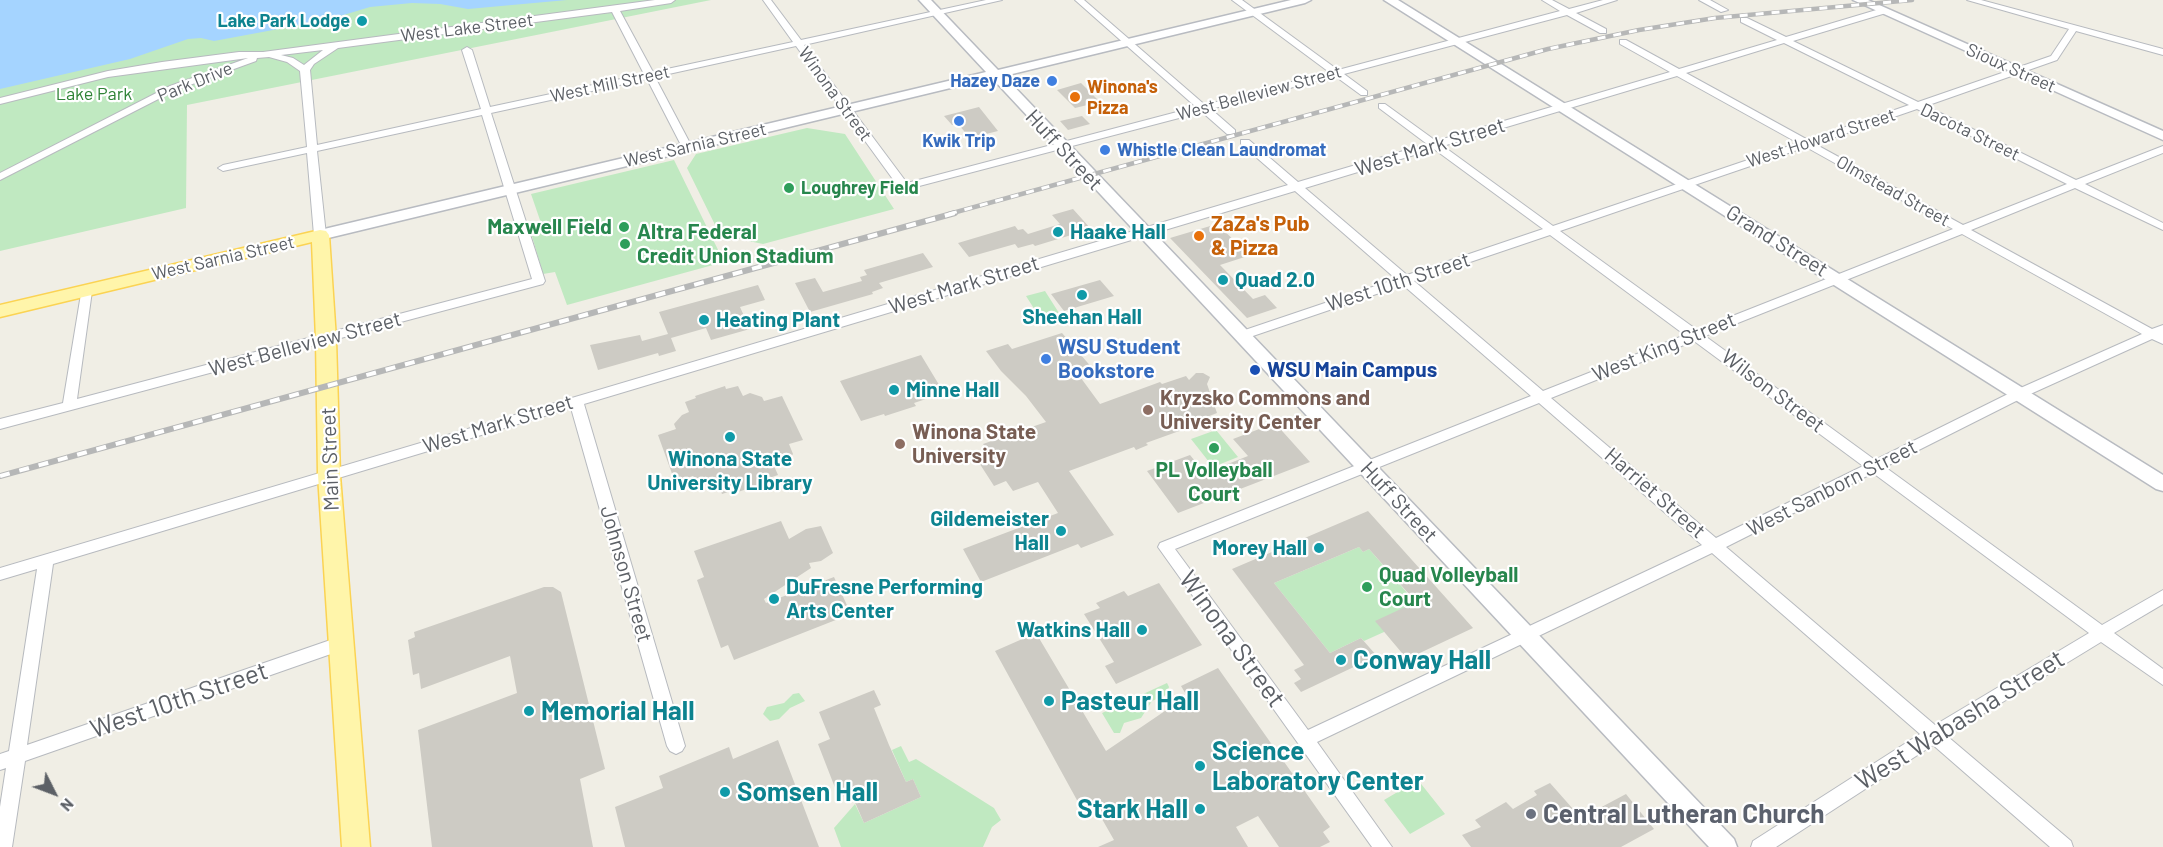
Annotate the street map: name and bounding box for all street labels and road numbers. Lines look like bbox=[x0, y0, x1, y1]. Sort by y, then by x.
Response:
street label: West Lake Street bbox=[399, 9, 535, 47]
street label: Sioux Street bbox=[1963, 39, 2059, 97]
street label: Winona Street bbox=[794, 43, 876, 145]
street label: Park Drive bbox=[154, 57, 236, 107]
street label: West Mill Street bbox=[548, 61, 672, 107]
street label: West Belleview Street bbox=[1174, 61, 1344, 125]
street label: Dacota Street bbox=[1917, 99, 2023, 165]
street label: Huff Street bbox=[1020, 104, 1108, 196]
street label: West Howard Street bbox=[1744, 104, 1898, 172]
street label: West Mark Street bbox=[1352, 112, 1508, 182]
street label: West Sarnia Street bbox=[622, 118, 768, 172]
street label: Olmstead Street bbox=[1832, 151, 1954, 231]
street label: Grand Street bbox=[1721, 200, 1833, 282]
street label: West Sarnia Street bbox=[150, 231, 296, 285]
street label: West 10th Street bbox=[1323, 247, 1473, 317]
street label: West Mark Street bbox=[886, 250, 1042, 320]
street label: West Belleview Street bbox=[206, 306, 404, 382]
street label: West King Street bbox=[1589, 307, 1739, 387]
street label: Wilson Street bbox=[1716, 344, 1830, 438]
street label: West Mark Street bbox=[420, 389, 576, 459]
street label: Main Street bbox=[316, 407, 344, 511]
street label: West Sanborn Street bbox=[1743, 434, 1921, 542]
street label: Harriet Street bbox=[1599, 442, 1711, 544]
street label: Huff Street bbox=[1355, 456, 1443, 548]
street label: Johnson Street bbox=[595, 503, 657, 645]
street label: Winona Street bbox=[1172, 565, 1292, 713]
street label: West Wabasha Street bbox=[1850, 643, 2070, 797]
street label: West 10th Street bbox=[86, 655, 272, 745]

